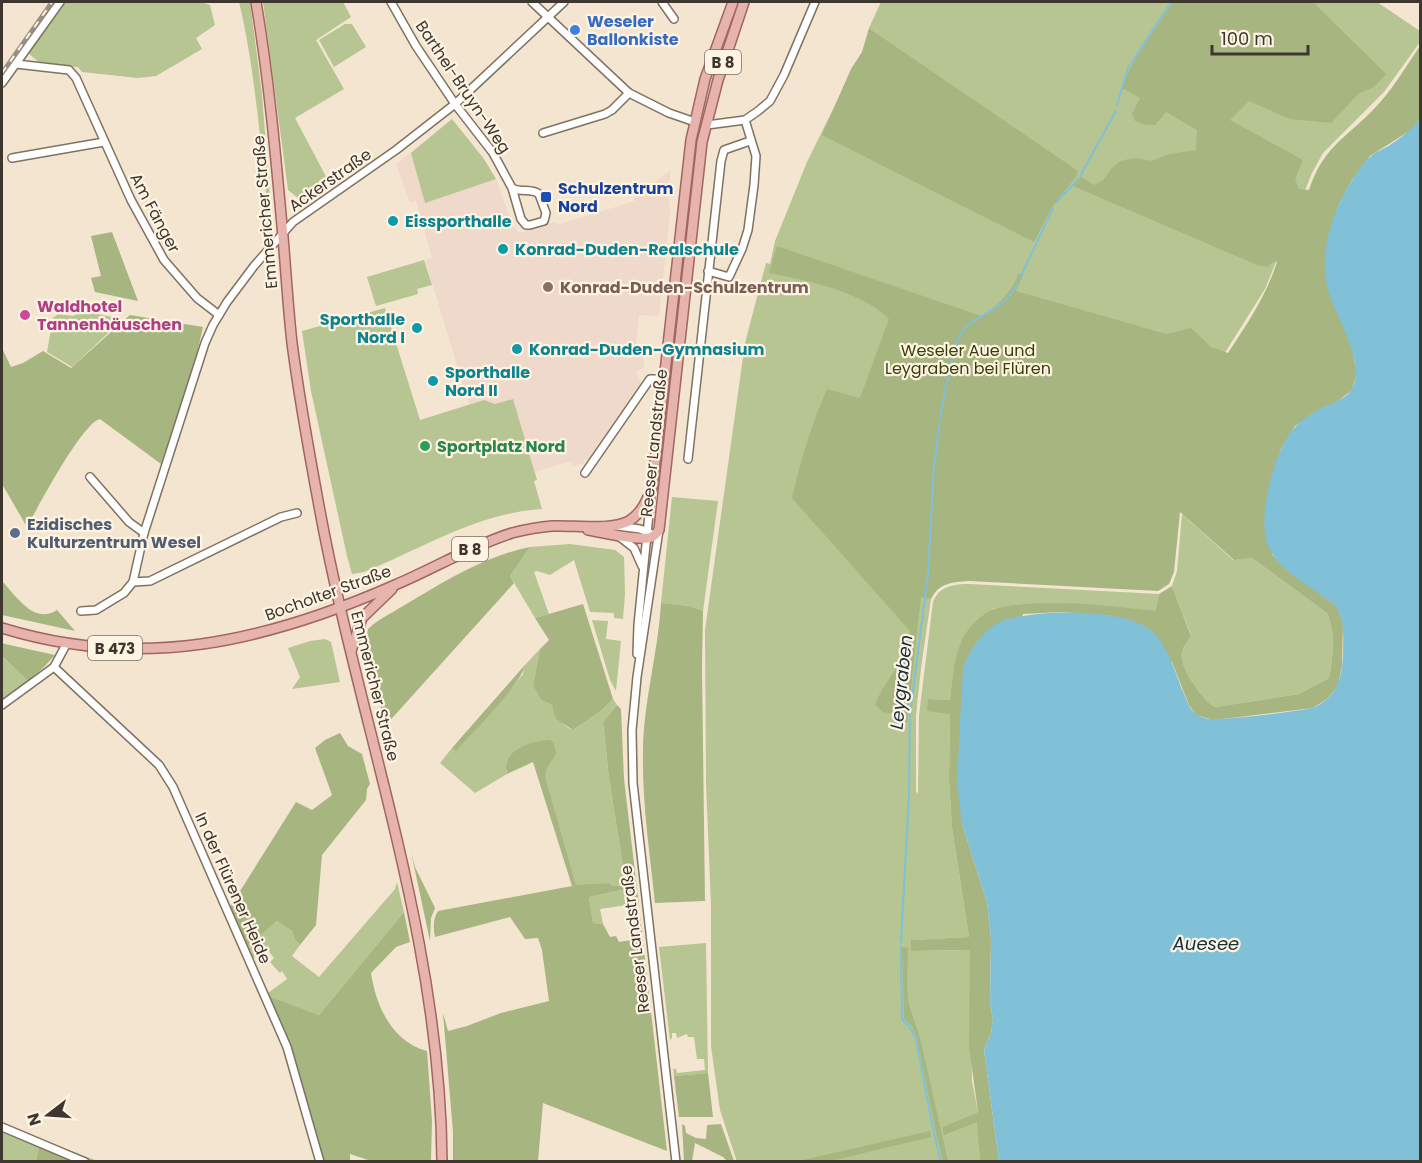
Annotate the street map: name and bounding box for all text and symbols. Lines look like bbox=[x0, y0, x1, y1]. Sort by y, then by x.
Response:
place label: Weseler Ballonkiste bbox=[587, 10, 679, 51]
street label: Barthel-Bruyn-Weg bbox=[410, 16, 516, 158]
scale bar bbox=[1212, 18, 1308, 56]
marker: Weseler Ballonkiste bbox=[568, 23, 582, 37]
text: 100 m bbox=[1221, 26, 1273, 51]
road number: B 8 bbox=[705, 50, 741, 74]
street label: Emmericher Straße bbox=[247, 134, 283, 290]
street label: Ackerstraße bbox=[284, 143, 376, 217]
street label: Am Fänger bbox=[124, 169, 186, 257]
place label: Schulzentrum Nord bbox=[558, 177, 674, 218]
marker: Schulzentrum Nord bbox=[539, 190, 553, 204]
place label: Eissporthalle bbox=[405, 210, 512, 233]
marker: Eissporthalle bbox=[386, 214, 400, 228]
place label: Konrad-Duden-Realschule bbox=[515, 238, 739, 261]
marker: Konrad-Duden-Realschule bbox=[496, 242, 510, 256]
place label: Konrad-Duden-Schulzentrum bbox=[560, 276, 809, 299]
marker: Konrad-Duden-Schulzentrum bbox=[541, 280, 555, 294]
place label: Waldhotel Tannenhäuschen bbox=[37, 295, 182, 336]
marker: Waldhotel Tannenhäuschen bbox=[18, 308, 32, 322]
place label: Sporthalle Nord I bbox=[320, 308, 405, 349]
marker: Sporthalle Nord I bbox=[410, 321, 424, 335]
place label: Konrad-Duden-Gymnasium bbox=[529, 338, 765, 361]
park label: Weseler Aue und Leygraben bei Flüren bbox=[885, 339, 1051, 380]
marker: Konrad-Duden-Gymnasium bbox=[510, 342, 524, 356]
place label: Sporthalle Nord II bbox=[445, 361, 530, 402]
street label: Reeser Landstraße bbox=[635, 368, 673, 518]
marker: Sporthalle Nord II bbox=[426, 374, 440, 388]
place label: Sportplatz Nord bbox=[437, 435, 565, 458]
marker: Sportplatz Nord bbox=[418, 439, 432, 453]
place label: Ezidisches Kulturzentrum Wesel bbox=[27, 513, 201, 554]
marker: Ezidisches Kulturzentrum Wesel bbox=[8, 526, 22, 540]
road number: B 8 bbox=[452, 537, 488, 561]
street label: Bocholter Straße bbox=[262, 559, 394, 627]
street label: Emmericher Straße bbox=[345, 609, 405, 764]
water label: Leygraben bbox=[884, 633, 918, 731]
road number: B 473 bbox=[88, 636, 142, 660]
street label: In der Flürener Heide bbox=[189, 809, 277, 967]
street label: Reeser Landstraße bbox=[615, 864, 655, 1014]
water label: Auesee bbox=[1172, 931, 1239, 956]
north arrow bbox=[18, 1085, 78, 1145]
text: N bbox=[21, 1110, 47, 1128]

